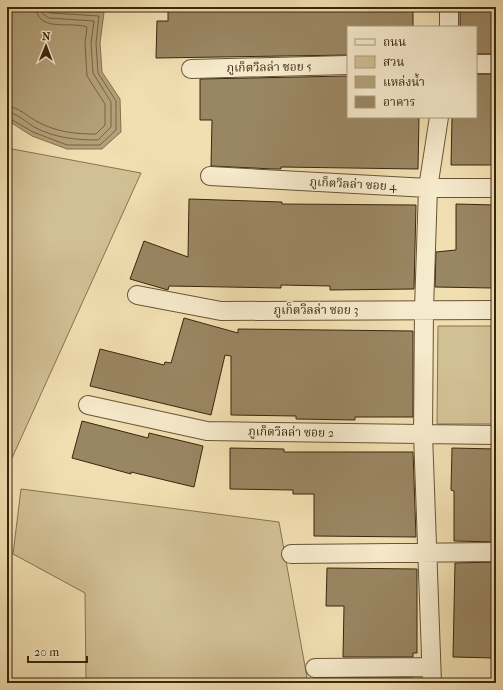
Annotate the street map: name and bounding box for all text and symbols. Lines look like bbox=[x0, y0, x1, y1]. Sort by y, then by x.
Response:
north arrow bbox=[26, 26, 66, 66]
legend bbox=[347, 26, 477, 118]
text: N bbox=[42, 30, 51, 43]
text: ถนน bbox=[383, 35, 406, 49]
text: สวน bbox=[383, 55, 405, 69]
street label: ภูเก็ตวิลล่า ซอย 5 bbox=[226, 58, 312, 76]
text: แหล่งน้ำ bbox=[383, 73, 425, 89]
text: อาคาร bbox=[383, 95, 415, 109]
street label: ภูเก็ตวิลล่า ซอย 4 bbox=[309, 174, 398, 194]
street label: ภูเก็ตวิลล่า ซอย 3 bbox=[274, 302, 358, 318]
street label: ภูเก็ตวิลล่า ซอย 2 bbox=[248, 423, 334, 441]
scale bar bbox=[28, 638, 87, 664]
text: 20 m bbox=[34, 645, 59, 659]

